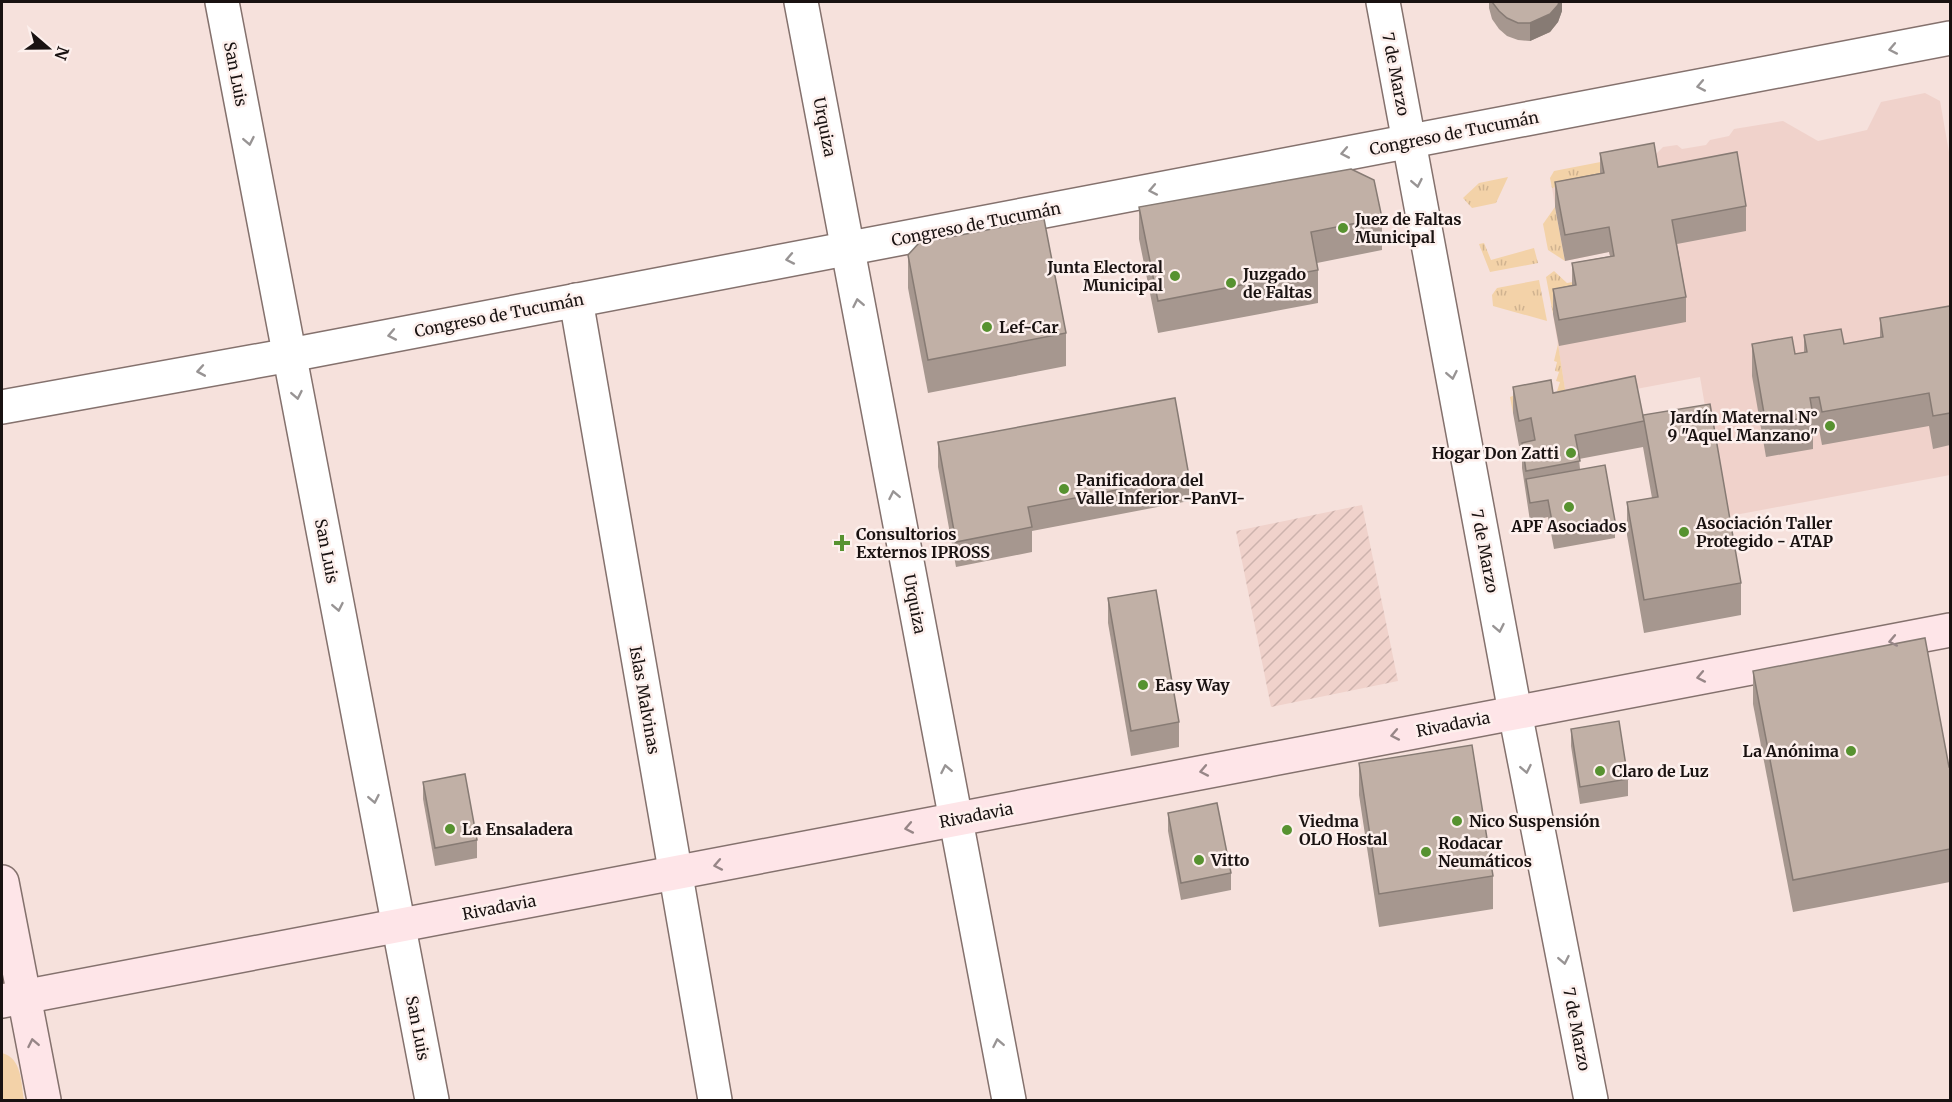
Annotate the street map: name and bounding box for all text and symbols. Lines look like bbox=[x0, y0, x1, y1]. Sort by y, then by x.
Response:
north arrow bbox=[18, 18, 78, 78]
street label: 7 de Marzo bbox=[1378, 31, 1414, 117]
street label: San Luis bbox=[220, 40, 252, 108]
one-way arrow bbox=[1888, 42, 1898, 55]
text: N bbox=[50, 44, 74, 63]
one-way arrow bbox=[1697, 79, 1707, 92]
street label: Urquiza bbox=[809, 95, 841, 159]
street label: Congreso de Tucumán bbox=[1368, 107, 1541, 159]
one-way arrow bbox=[242, 136, 255, 146]
one-way arrow bbox=[1340, 146, 1350, 159]
one-way arrow bbox=[1410, 178, 1422, 188]
one-way arrow bbox=[1149, 183, 1159, 196]
street label: Congreso de Tucumán bbox=[890, 198, 1063, 250]
place label: Juez de Faltas Municipal bbox=[1354, 209, 1462, 247]
marker: Juez de Faltas Municipal bbox=[1336, 221, 1350, 235]
one-way arrow bbox=[786, 252, 796, 265]
place label: Junta Electoral Municipal bbox=[1046, 257, 1163, 295]
place label: Juzgado de Faltas bbox=[1242, 264, 1312, 302]
marker: Junta Electoral Municipal bbox=[1168, 269, 1182, 283]
marker: Juzgado de Faltas bbox=[1224, 276, 1238, 290]
street label: Congreso de Tucumán bbox=[413, 289, 586, 341]
one-way arrow bbox=[852, 298, 865, 308]
place label: Lef-Car bbox=[999, 317, 1059, 337]
marker: Lef-Car bbox=[980, 320, 994, 334]
one-way arrow bbox=[388, 328, 398, 341]
one-way arrow bbox=[196, 364, 206, 377]
one-way arrow bbox=[1445, 369, 1458, 379]
one-way arrow bbox=[290, 390, 303, 400]
place label: Jardín Maternal N° 9 "Aquel Manzano" bbox=[1667, 407, 1818, 445]
marker: Jardín Maternal N° 9 "Aquel Manzano" bbox=[1823, 419, 1837, 433]
place label: Hogar Don Zatti bbox=[1432, 443, 1560, 463]
marker: Hogar Don Zatti bbox=[1564, 446, 1578, 460]
place label: Panificadora del Valle Inferior -PanVI- bbox=[1075, 470, 1245, 508]
marker: Panificadora del Valle Inferior -PanVI- bbox=[1057, 482, 1071, 496]
one-way arrow bbox=[888, 490, 901, 500]
marker: APF Asociados bbox=[1562, 500, 1576, 514]
street label: 7 de Marzo bbox=[1467, 508, 1503, 594]
place label: Asociación Taller Protegido - ATAP bbox=[1695, 513, 1833, 551]
place label: APF Asociados bbox=[1510, 516, 1627, 536]
street label: San Luis bbox=[311, 517, 343, 585]
place label: Consultorios Externos IPROSS bbox=[856, 524, 990, 562]
marker: Asociación Taller Protegido - ATAP bbox=[1677, 525, 1691, 539]
marker: Consultorios Externos IPROSS bbox=[833, 534, 851, 552]
street label: Urquiza bbox=[899, 572, 931, 636]
one-way arrow bbox=[331, 602, 344, 612]
one-way arrow bbox=[1492, 623, 1505, 633]
one-way arrow bbox=[1888, 634, 1898, 647]
street label: Islas Malvinas bbox=[626, 644, 664, 756]
one-way arrow bbox=[1697, 670, 1707, 683]
place label: Easy Way bbox=[1155, 675, 1230, 695]
marker: Easy Way bbox=[1136, 678, 1150, 692]
street label: Rivadavia bbox=[1414, 707, 1492, 741]
one-way arrow bbox=[1391, 728, 1401, 741]
place label: La Anónima bbox=[1742, 741, 1839, 761]
marker: La Anónima bbox=[1844, 744, 1858, 758]
place label: Claro de Luz bbox=[1612, 761, 1709, 781]
one-way arrow bbox=[940, 764, 953, 774]
one-way arrow bbox=[1199, 764, 1209, 777]
one-way arrow bbox=[1519, 764, 1532, 774]
marker: Claro de Luz bbox=[1593, 764, 1607, 778]
one-way arrow bbox=[367, 793, 380, 803]
street label: Rivadavia bbox=[937, 798, 1015, 832]
place label: Viedma OLO Hostal bbox=[1298, 811, 1388, 849]
place label: Nico Suspensión bbox=[1469, 811, 1600, 831]
marker: Nico Suspensión bbox=[1450, 814, 1464, 828]
place label: La Ensaladera bbox=[462, 819, 573, 839]
one-way arrow bbox=[905, 821, 915, 834]
marker: La Ensaladera bbox=[443, 822, 457, 836]
marker: Viedma OLO Hostal bbox=[1280, 823, 1294, 837]
place label: Rodacar Neumáticos bbox=[1438, 833, 1532, 871]
marker: Rodacar Neumáticos bbox=[1419, 845, 1433, 859]
place label: Vitto bbox=[1210, 850, 1250, 870]
marker: Vitto bbox=[1192, 853, 1206, 867]
one-way arrow bbox=[713, 858, 723, 871]
street label: Rivadavia bbox=[460, 890, 538, 924]
one-way arrow bbox=[1557, 955, 1570, 965]
street label: 7 de Marzo bbox=[1559, 986, 1595, 1072]
street label: San Luis bbox=[402, 994, 434, 1062]
one-way arrow bbox=[27, 1038, 40, 1048]
one-way arrow bbox=[992, 1038, 1005, 1048]

